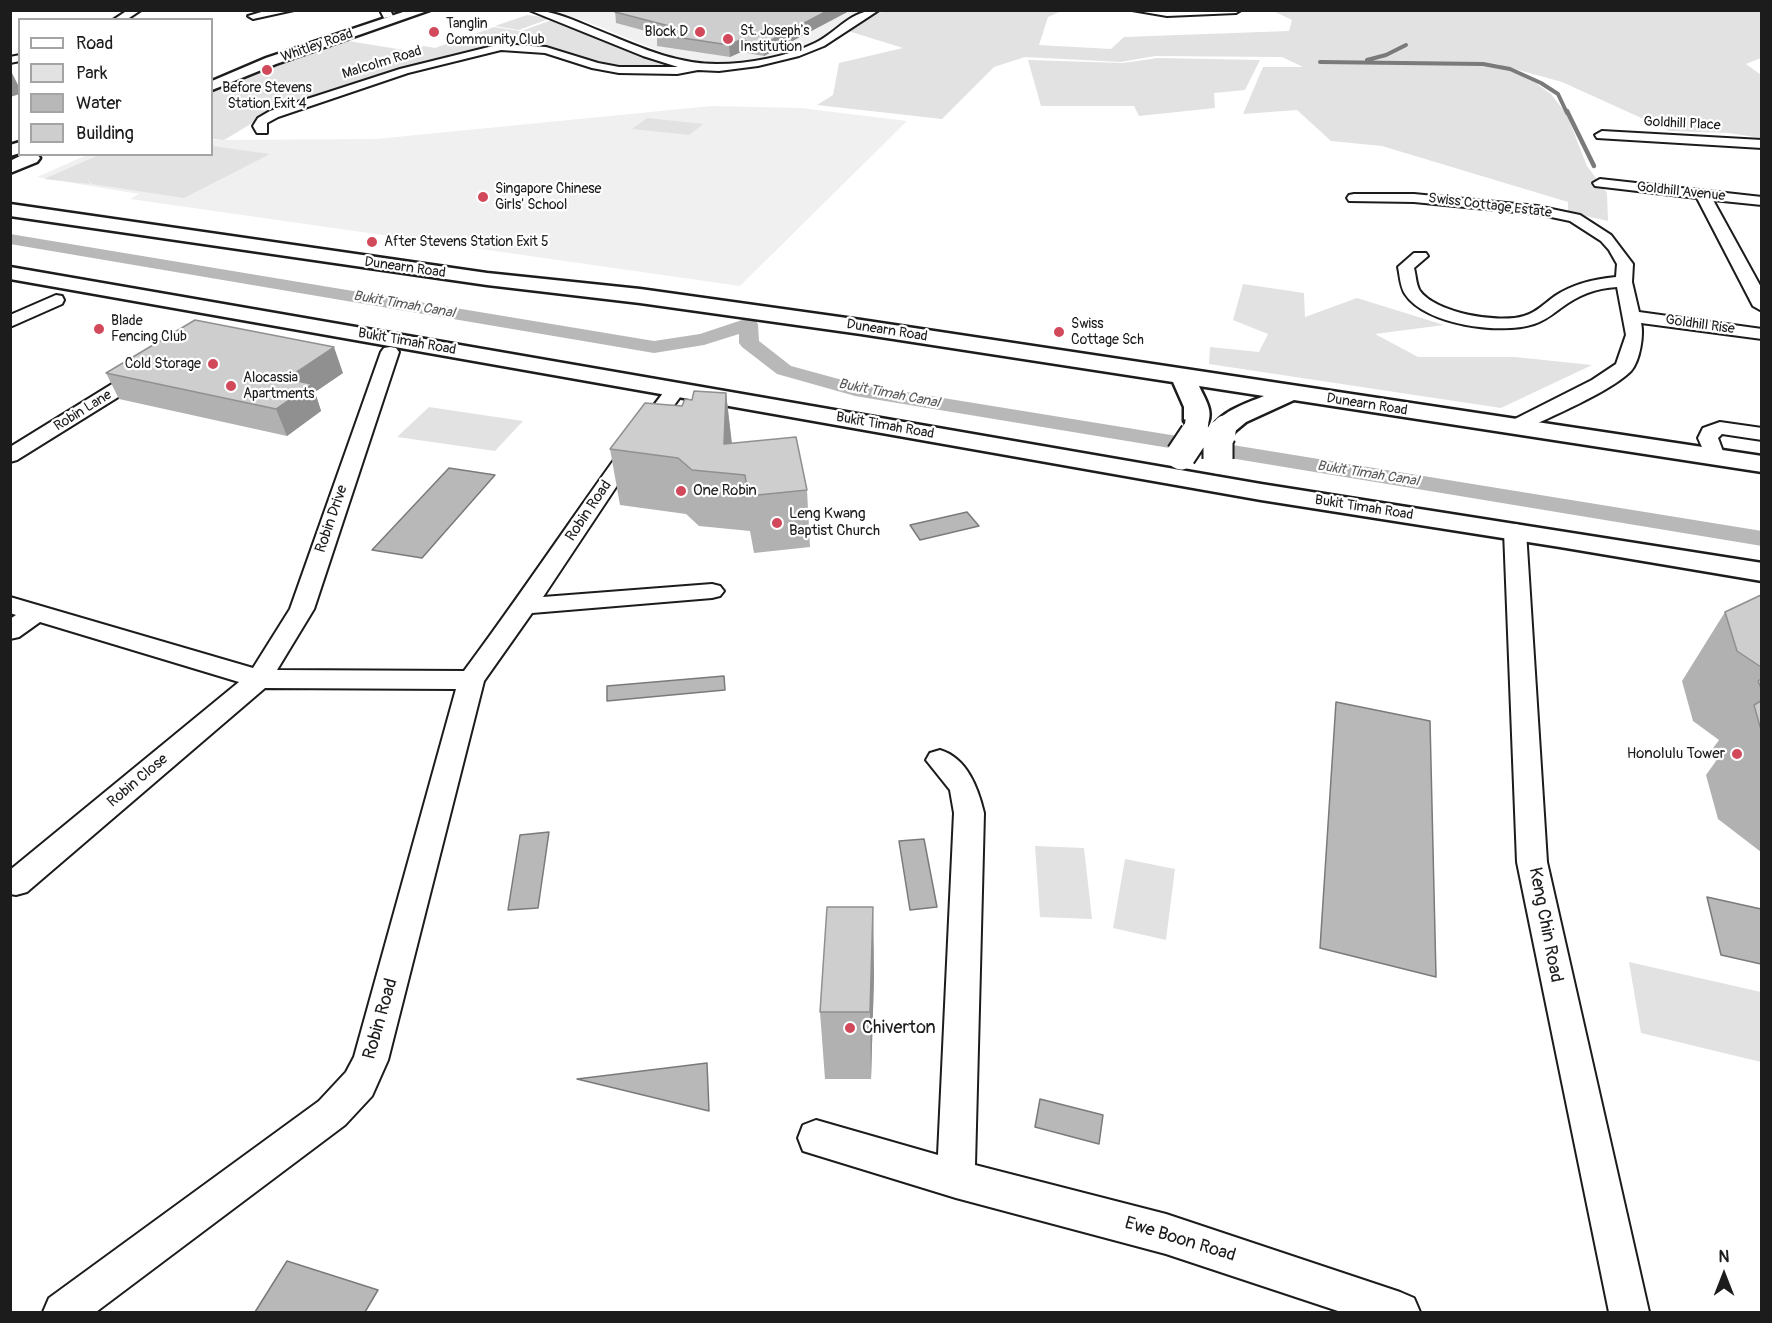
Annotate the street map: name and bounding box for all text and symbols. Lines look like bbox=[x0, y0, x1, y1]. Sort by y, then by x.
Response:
place label: Tanglin Community Club bbox=[446, 16, 545, 48]
legend bbox=[18, 18, 213, 156]
place label: St. Joseph's Institution bbox=[740, 23, 809, 56]
place label: Block D bbox=[644, 24, 688, 40]
marker: Tanglin Community Club bbox=[427, 25, 441, 39]
marker: Block D bbox=[693, 25, 707, 39]
street label: Whitley Road bbox=[279, 26, 355, 66]
text: Road bbox=[76, 32, 113, 55]
marker: St. Joseph's Institution bbox=[721, 32, 735, 46]
street label: Malcolm Road bbox=[340, 43, 424, 83]
text: Park bbox=[76, 62, 108, 85]
marker: Before Stevens Station Exit 4 bbox=[260, 63, 274, 77]
place label: Before Stevens Station Exit 4 bbox=[222, 80, 312, 112]
text: Water bbox=[76, 92, 122, 115]
street label: Goldhill Place bbox=[1643, 114, 1721, 134]
text: Building bbox=[76, 122, 134, 145]
street label: Goldhill Avenue bbox=[1636, 179, 1726, 205]
place label: Singapore Chinese Girls' School bbox=[495, 181, 601, 214]
marker: Singapore Chinese Girls' School bbox=[476, 190, 490, 204]
street label: Swiss Cottage Estate bbox=[1427, 190, 1553, 222]
place label: After Stevens Station Exit 5 bbox=[384, 234, 549, 250]
marker: After Stevens Station Exit 5 bbox=[365, 235, 379, 249]
street label: Dunearn Road bbox=[363, 254, 447, 282]
water label: Bukit Timah Canal bbox=[352, 288, 456, 322]
street label: Goldhill Rise bbox=[1664, 312, 1736, 338]
place label: Blade Fencing Club bbox=[111, 313, 187, 346]
street label: Dunearn Road bbox=[845, 316, 929, 346]
place label: Swiss Cottage Sch bbox=[1071, 316, 1144, 348]
marker: Blade Fencing Club bbox=[92, 322, 106, 336]
street label: Bukit Timah Road bbox=[357, 325, 457, 359]
marker: Swiss Cottage Sch bbox=[1052, 325, 1066, 339]
place label: Cold Storage bbox=[125, 356, 201, 372]
marker: Cold Storage bbox=[206, 357, 220, 371]
place label: Alocassia Apartments bbox=[243, 370, 315, 402]
water label: Bukit Timah Canal bbox=[837, 376, 941, 412]
marker: Alocassia Apartments bbox=[224, 379, 238, 393]
street label: Robin Lane bbox=[51, 387, 115, 435]
street label: Dunearn Road bbox=[1325, 390, 1409, 420]
street label: Bukit Timah Road bbox=[835, 409, 935, 443]
water label: Bukit Timah Canal bbox=[1316, 458, 1420, 490]
street label: Robin Road bbox=[562, 477, 616, 545]
place label: One Robin bbox=[693, 482, 757, 500]
street label: Robin Drive bbox=[312, 483, 352, 555]
marker: One Robin bbox=[674, 484, 688, 498]
street label: Bukit Timah Road bbox=[1314, 492, 1414, 524]
place label: Leng Kwang Baptist Church bbox=[789, 505, 880, 540]
marker: Leng Kwang Baptist Church bbox=[770, 516, 784, 530]
place label: Honolulu Tower bbox=[1627, 745, 1725, 763]
marker: Honolulu Tower bbox=[1730, 747, 1744, 761]
street label: Robin Close bbox=[104, 751, 172, 811]
street label: Keng Chin Road bbox=[1523, 866, 1567, 984]
street label: Robin Road bbox=[359, 976, 403, 1062]
place label: Chiverton bbox=[862, 1017, 936, 1039]
marker: Chiverton bbox=[843, 1021, 857, 1035]
street label: Ewe Boon Road bbox=[1122, 1213, 1238, 1267]
north arrow bbox=[1694, 1245, 1754, 1305]
text: N bbox=[1719, 1247, 1729, 1267]

